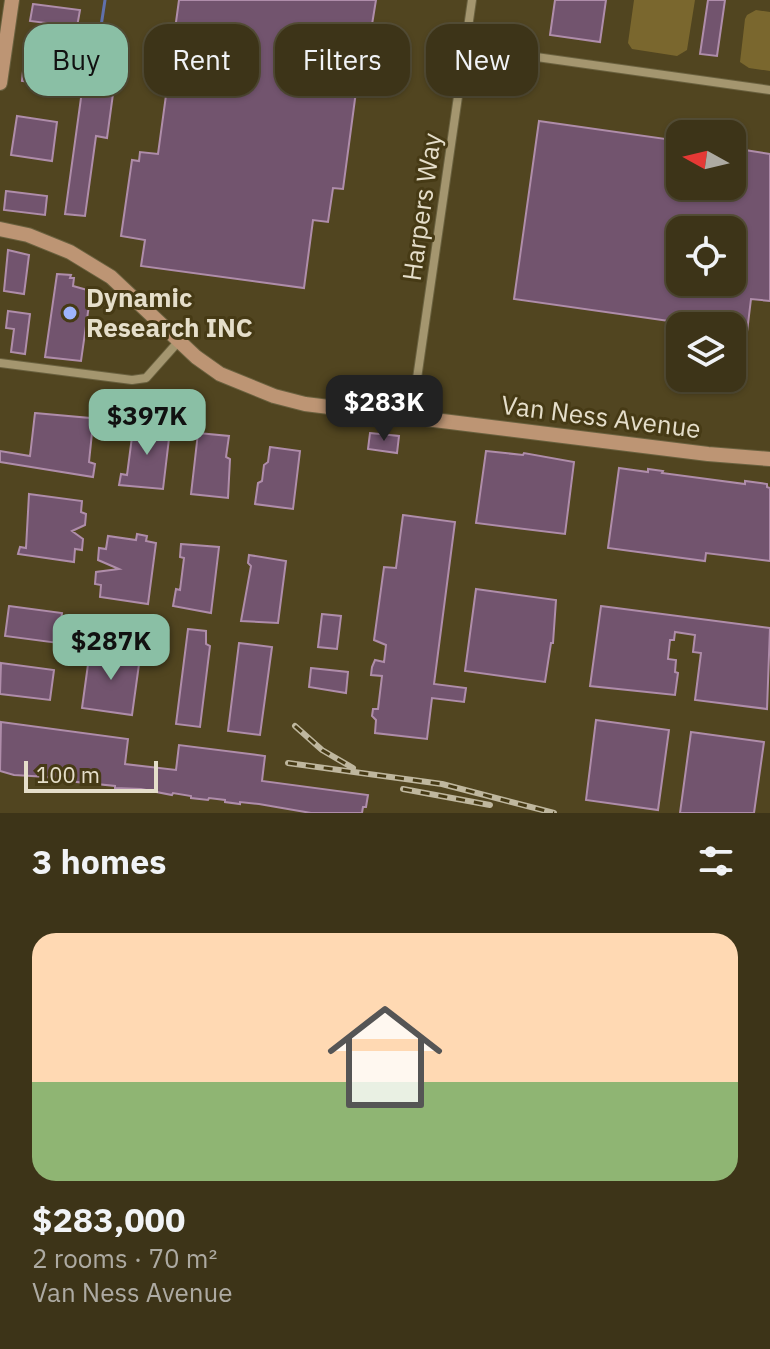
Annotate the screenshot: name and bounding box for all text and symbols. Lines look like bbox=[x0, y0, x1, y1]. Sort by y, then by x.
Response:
chip: Buy bbox=[24, 24, 128, 96]
chip: Rent bbox=[144, 24, 259, 96]
chip: Filters bbox=[275, 24, 410, 96]
chip: New bbox=[426, 24, 538, 96]
north arrow bbox=[666, 120, 746, 200]
map controls bbox=[666, 120, 746, 392]
street label: Harpers Way bbox=[394, 131, 448, 283]
button: locate bbox=[666, 216, 746, 296]
place label: Dynamic Research INC bbox=[86, 280, 253, 344]
marker: Dynamic Research INC bbox=[61, 304, 79, 322]
button: layers bbox=[666, 312, 746, 392]
pin: $283K bbox=[328, 375, 440, 443]
text: $283K bbox=[344, 384, 424, 418]
street label: Van Ness Avenue bbox=[499, 387, 703, 445]
pin: $397K bbox=[91, 389, 203, 457]
text: $397K bbox=[107, 398, 187, 432]
pin: $287K bbox=[55, 614, 167, 682]
text: $287K bbox=[71, 623, 151, 657]
scale bar bbox=[24, 757, 158, 793]
text: 100 m bbox=[36, 760, 100, 789]
text: 3 homes bbox=[32, 839, 167, 883]
icon: filters bbox=[694, 839, 738, 883]
icon: home bbox=[313, 985, 457, 1129]
text: $283,000 bbox=[32, 1197, 185, 1241]
text: 2 rooms · 70 m² bbox=[32, 1241, 217, 1275]
text: Van Ness Avenue bbox=[32, 1275, 233, 1309]

